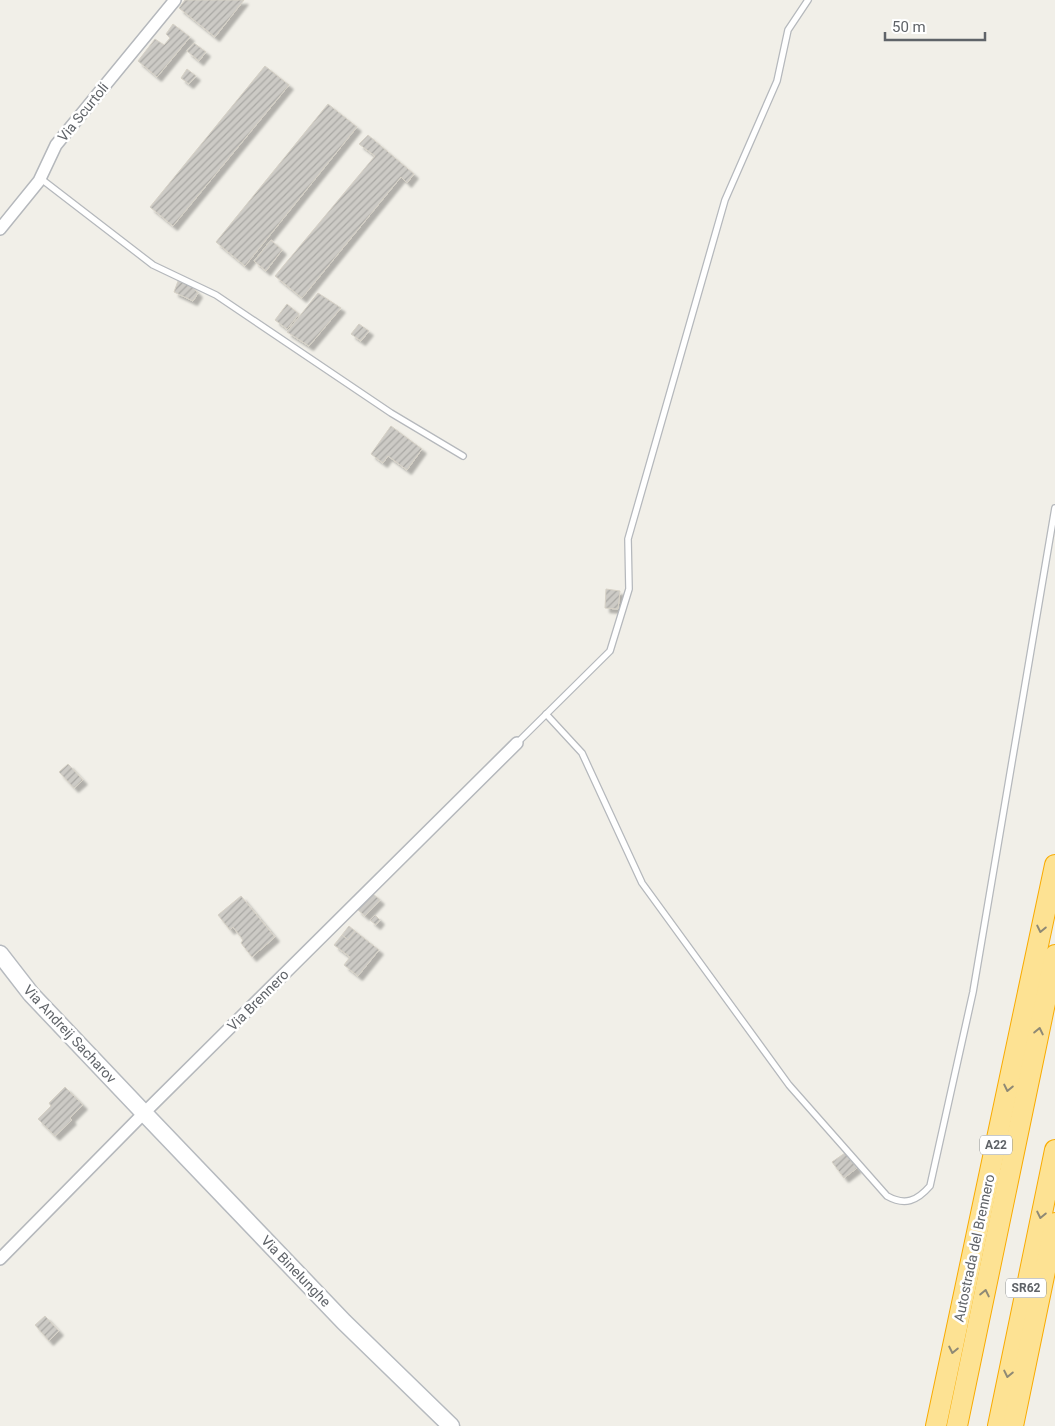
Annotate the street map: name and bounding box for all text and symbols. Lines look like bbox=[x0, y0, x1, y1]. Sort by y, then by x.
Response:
scale bar bbox=[885, 10, 985, 42]
text: 50 m bbox=[892, 18, 926, 36]
street label: Via Scurtoli bbox=[54, 79, 112, 145]
one-way arrow bbox=[1037, 925, 1047, 934]
street label: Via Brennero bbox=[224, 966, 292, 1034]
street label: Via Andreij Sacharov bbox=[20, 982, 120, 1087]
one-way arrow bbox=[1034, 1026, 1044, 1035]
one-way arrow bbox=[1003, 1084, 1014, 1093]
road number: A22 bbox=[980, 1136, 1012, 1154]
street label: Autostrada del Brennero bbox=[951, 1173, 997, 1323]
one-way arrow bbox=[1037, 1211, 1047, 1220]
street label: Via Binelunghe bbox=[258, 1232, 334, 1310]
road number: SR62 bbox=[1006, 1278, 1046, 1298]
one-way arrow bbox=[979, 1288, 990, 1297]
one-way arrow bbox=[948, 1346, 958, 1355]
one-way arrow bbox=[1004, 1370, 1014, 1379]

